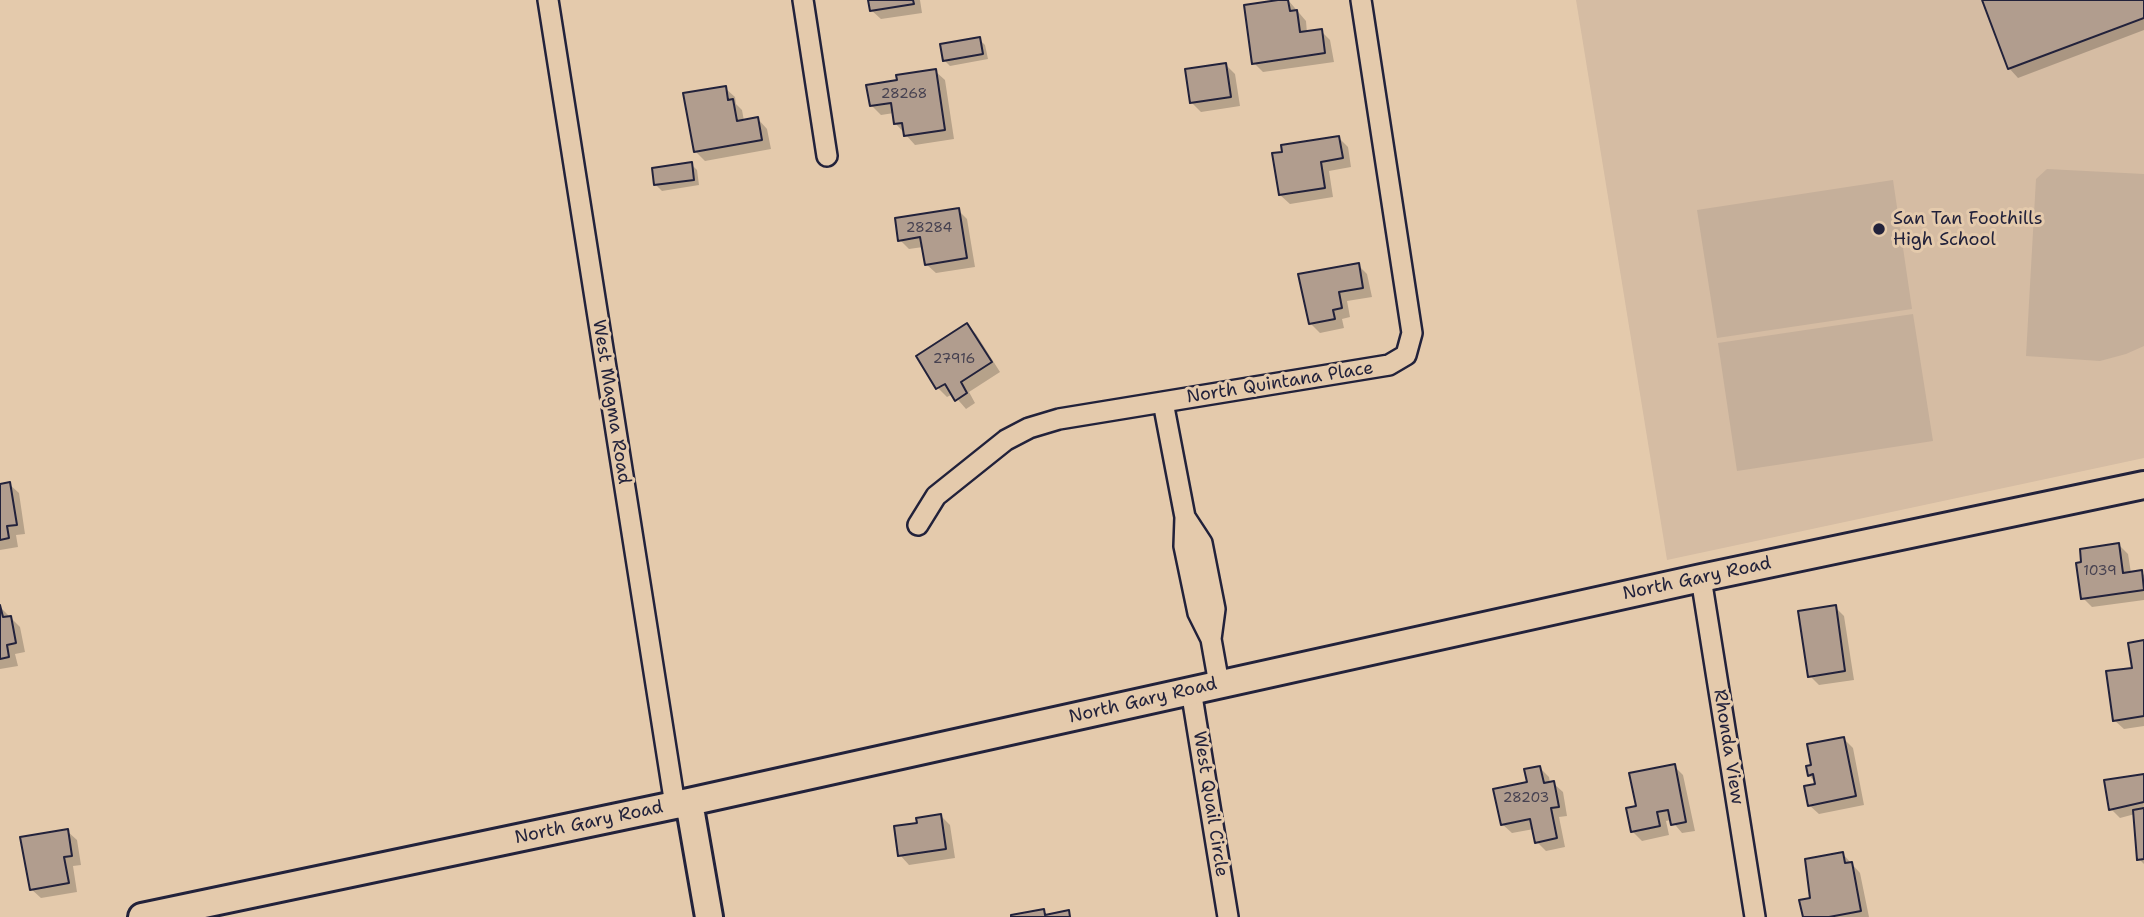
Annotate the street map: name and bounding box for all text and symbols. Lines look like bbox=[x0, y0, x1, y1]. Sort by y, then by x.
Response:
house number: 28268 bbox=[881, 86, 927, 102]
place label: San Tan Foothills High School bbox=[1893, 208, 2043, 250]
house number: 28284 bbox=[906, 220, 952, 236]
marker: San Tan Foothills High School bbox=[1871, 221, 1887, 237]
street label: West Magma Road bbox=[587, 318, 635, 486]
house number: 27916 bbox=[933, 351, 975, 367]
street label: North Quintana Place bbox=[1185, 358, 1375, 408]
street label: North Gary Road bbox=[1621, 553, 1773, 605]
house number: 1039 bbox=[2083, 563, 2117, 579]
street label: North Gary Road bbox=[1067, 673, 1219, 729]
street label: Rhonda View bbox=[1708, 688, 1748, 806]
street label: West Quail Circle bbox=[1188, 729, 1232, 879]
house number: 28203 bbox=[1503, 790, 1549, 806]
street label: North Gary Road bbox=[513, 797, 665, 849]

